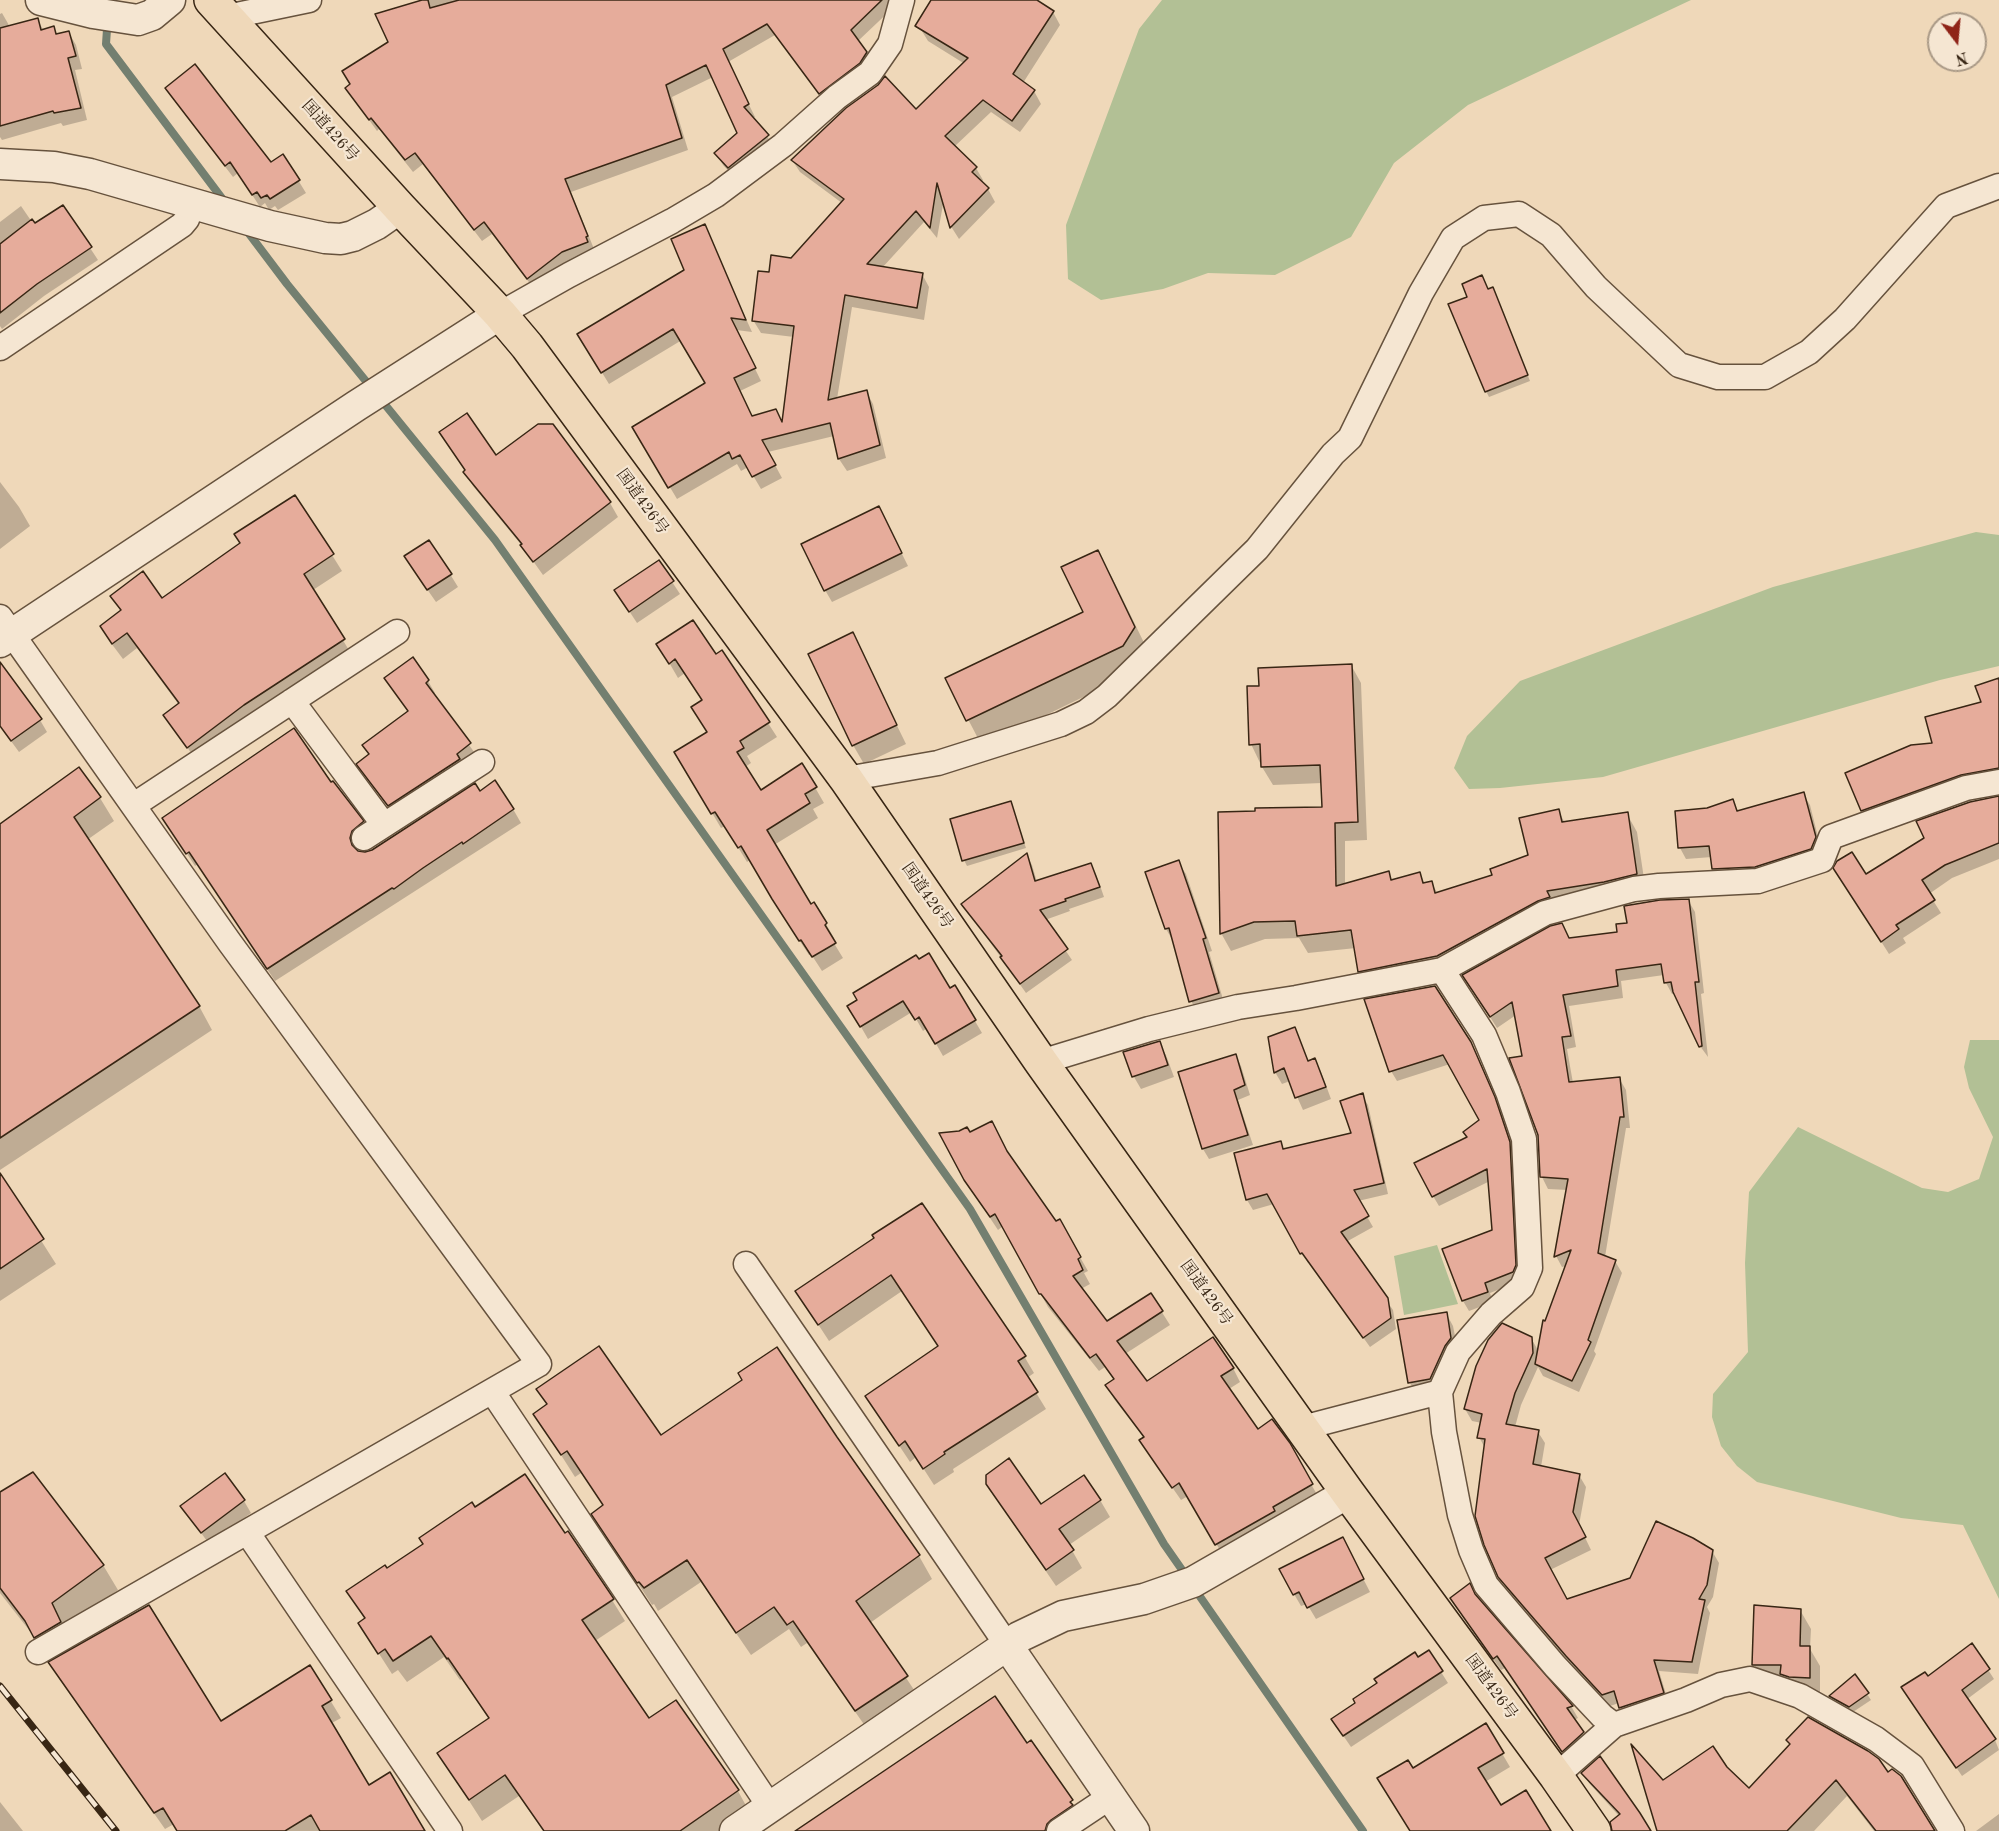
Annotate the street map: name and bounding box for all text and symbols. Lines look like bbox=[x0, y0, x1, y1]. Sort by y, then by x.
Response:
north arrow bbox=[1927, 12, 1987, 72]
text: N bbox=[1953, 48, 1970, 67]
street label: 国道426号 bbox=[297, 96, 363, 166]
street label: 国道426号 bbox=[612, 466, 672, 538]
street label: 国道426号 bbox=[897, 859, 957, 933]
street label: 国道426号 bbox=[1176, 1257, 1236, 1329]
street label: 国道426号 bbox=[1461, 1651, 1521, 1723]

